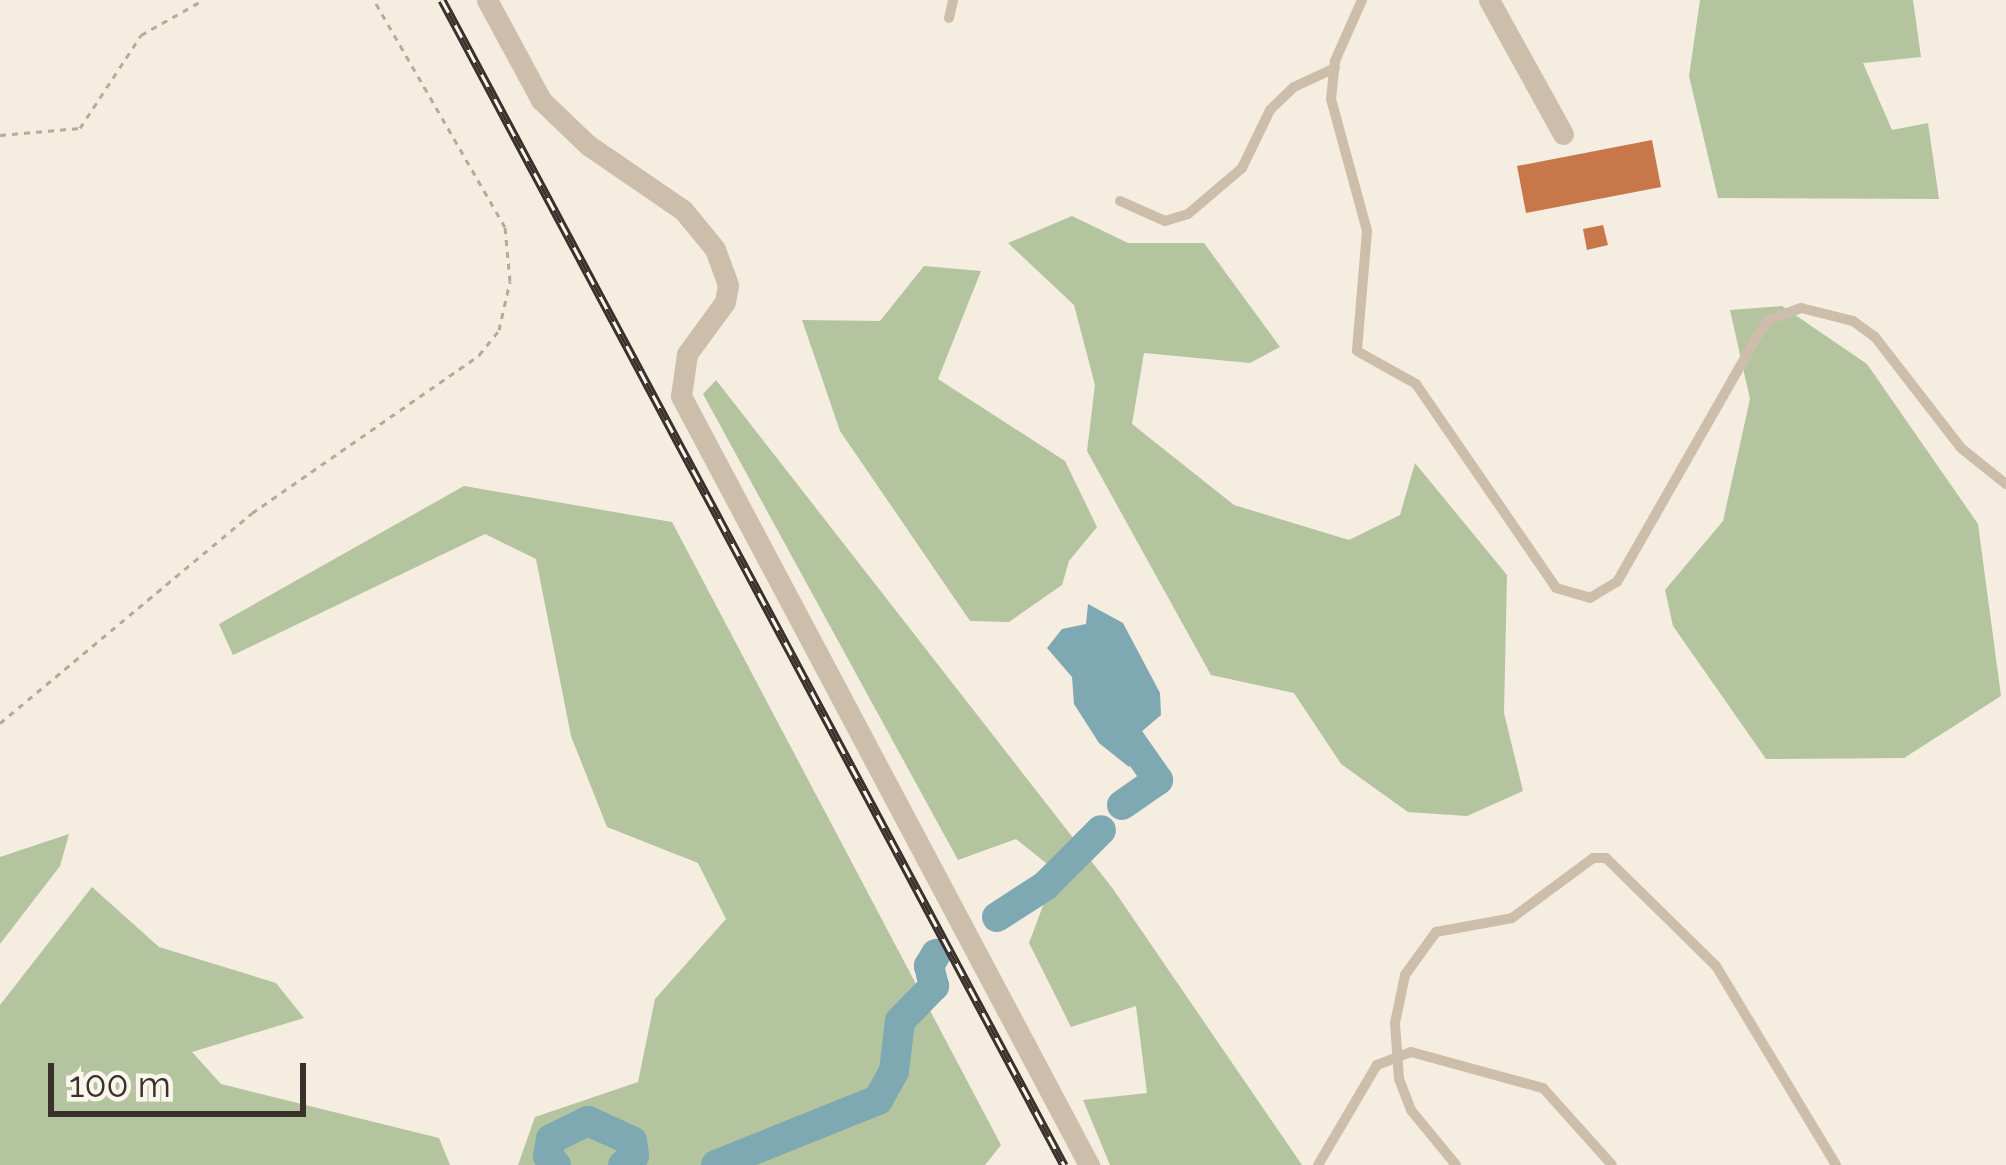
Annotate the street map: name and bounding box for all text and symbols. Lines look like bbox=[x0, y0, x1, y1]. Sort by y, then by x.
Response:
scale bar bbox=[54, 1039, 312, 1113]
text: 100 m bbox=[69, 1063, 171, 1105]

